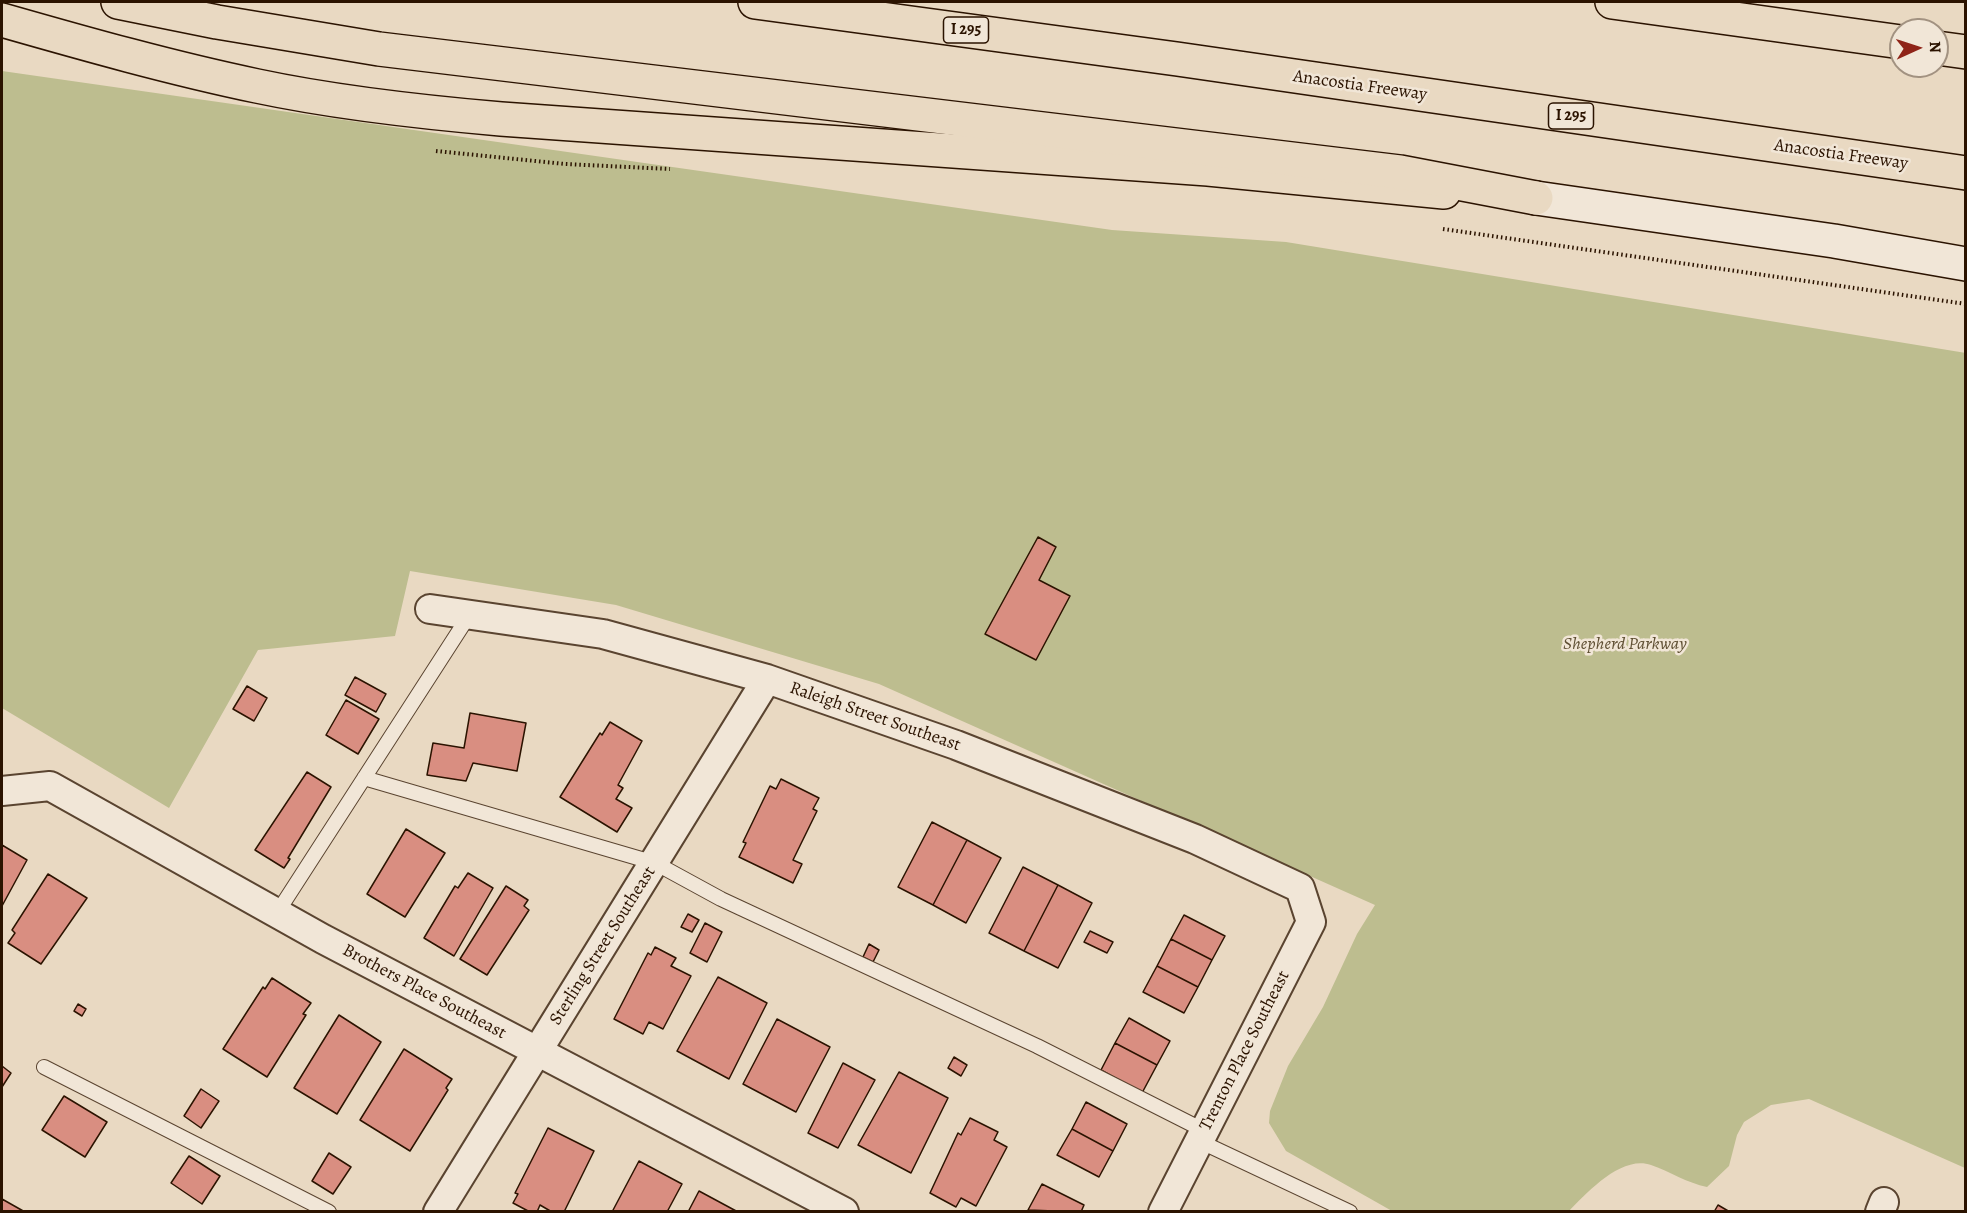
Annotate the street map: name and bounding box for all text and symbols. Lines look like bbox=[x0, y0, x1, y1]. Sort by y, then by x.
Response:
road number: I 295 bbox=[944, 17, 988, 43]
north arrow bbox=[1889, 18, 1949, 78]
text: N bbox=[1924, 41, 1946, 54]
street label: Anacostia Freeway bbox=[1292, 66, 1428, 106]
road number: I 295 bbox=[1548, 103, 1594, 129]
street label: Anacostia Freeway bbox=[1773, 135, 1909, 175]
park label: Shepherd Parkway bbox=[1563, 634, 1687, 656]
street label: Raleigh Street Southeast bbox=[787, 678, 963, 756]
street label: Sterling Street Southeast bbox=[545, 863, 661, 1029]
street label: Brothers Place Southeast bbox=[338, 940, 510, 1044]
street label: Trenton Place Southeast bbox=[1195, 967, 1295, 1135]

